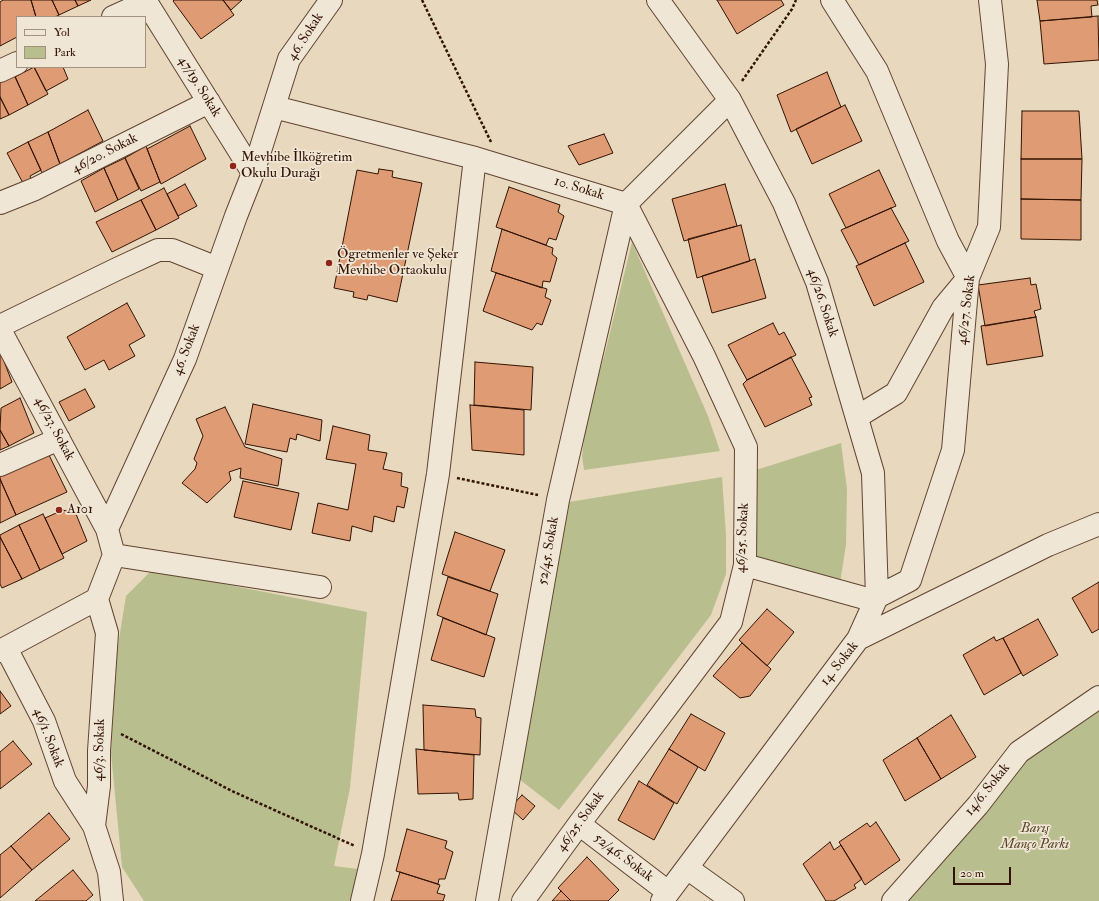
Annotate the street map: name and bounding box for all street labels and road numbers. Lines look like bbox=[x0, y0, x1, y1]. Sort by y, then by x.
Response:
street label: 46. Sokak bbox=[284, 10, 328, 64]
street label: 47/19. Sokak bbox=[174, 54, 224, 120]
street label: 46/20. Sokak bbox=[69, 130, 141, 178]
street label: 10. Sokak bbox=[552, 173, 606, 205]
street label: 46/26. Sokak bbox=[803, 266, 841, 340]
street label: 46/27. Sokak bbox=[954, 274, 980, 346]
street label: 46. Sokak bbox=[170, 322, 204, 378]
street label: 46/23. Sokak bbox=[30, 394, 78, 464]
street label: 46/25. Sokak bbox=[733, 502, 753, 574]
street label: 52/45. Sokak bbox=[535, 516, 563, 586]
street label: 14. Sokak bbox=[817, 638, 863, 690]
street label: 46/1. Sokak bbox=[29, 706, 67, 770]
street label: 46/3. Sokak bbox=[91, 718, 109, 782]
street label: 14/6. Sokak bbox=[962, 760, 1014, 820]
street label: 46/25. Sokak bbox=[554, 789, 608, 855]
street label: 52/46. Sokak bbox=[590, 830, 656, 886]

